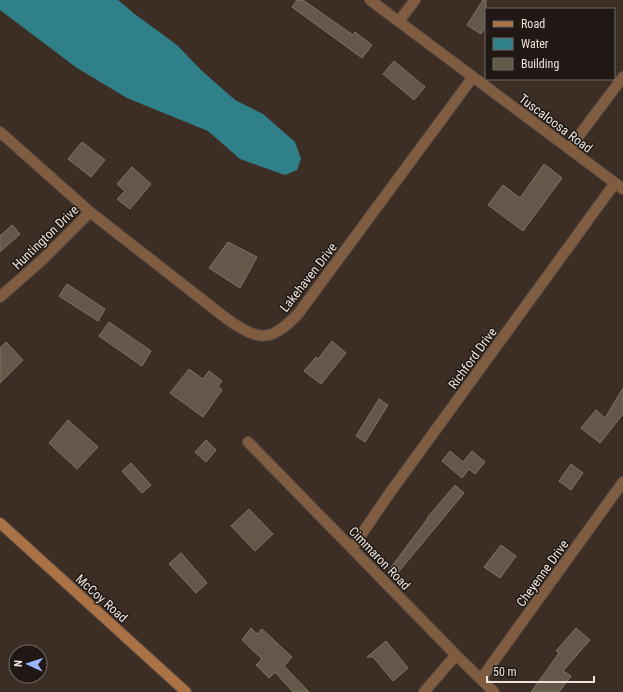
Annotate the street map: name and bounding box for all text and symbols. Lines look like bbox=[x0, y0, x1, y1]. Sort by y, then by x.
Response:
legend bbox=[485, 8, 615, 80]
text: Road bbox=[521, 17, 545, 31]
text: Water bbox=[521, 37, 549, 51]
text: Building bbox=[521, 57, 559, 71]
street label: Tuscaloosa Road bbox=[516, 91, 595, 156]
street label: Huntington Drive bbox=[9, 202, 81, 273]
street label: Lakehaven Drive bbox=[277, 240, 340, 315]
street label: Richford Drive bbox=[445, 325, 500, 392]
street label: Cimmaron Road bbox=[346, 524, 413, 593]
street label: Cheyenne Drive bbox=[513, 537, 572, 610]
street label: McCoy Road bbox=[73, 571, 131, 625]
north arrow bbox=[8, 644, 48, 684]
scale bar bbox=[487, 658, 594, 684]
text: N bbox=[12, 660, 25, 667]
text: 50 m bbox=[493, 665, 517, 679]

